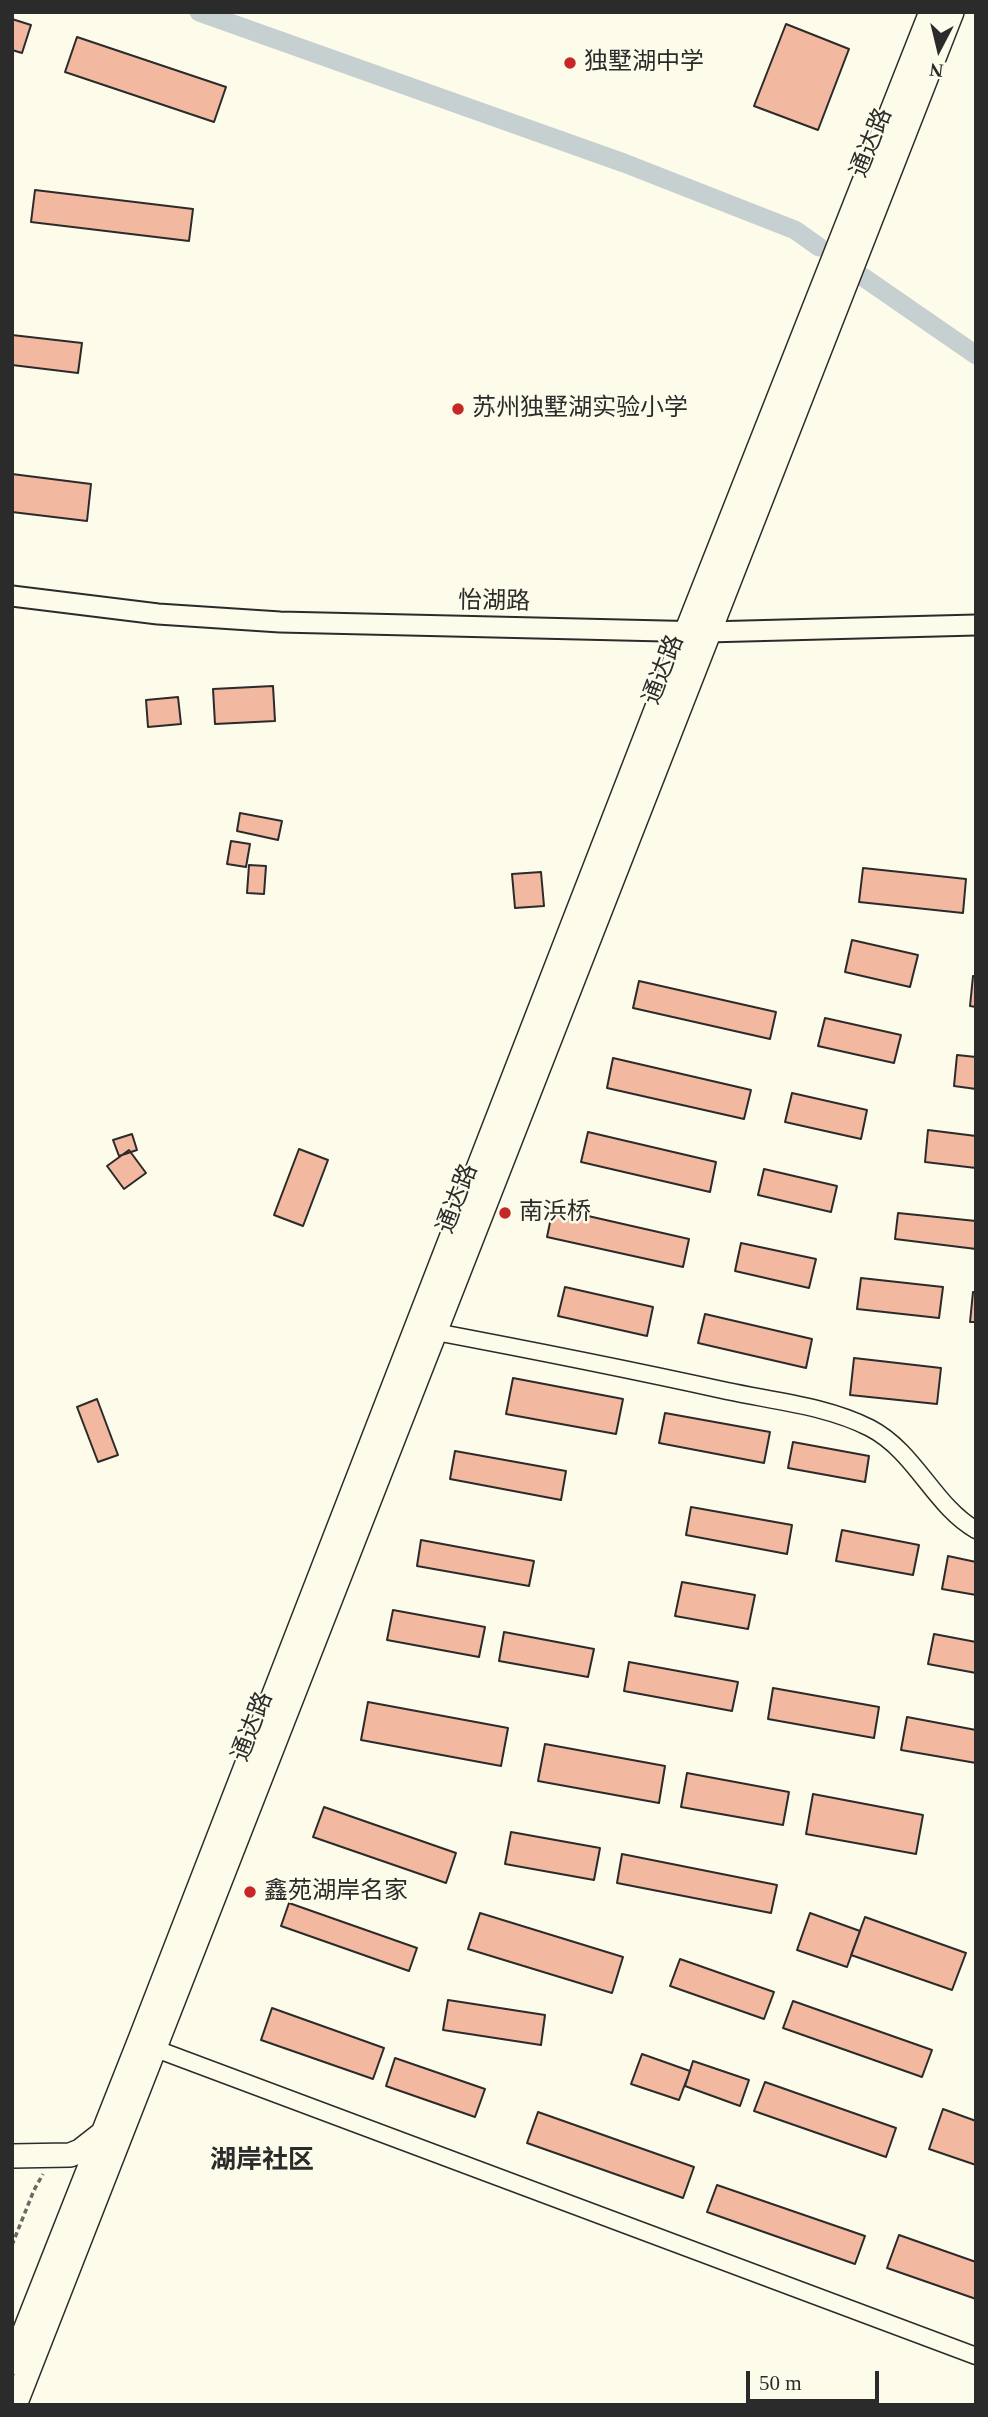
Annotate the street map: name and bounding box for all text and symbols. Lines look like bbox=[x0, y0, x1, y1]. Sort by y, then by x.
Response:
north arrow bbox=[904, 14, 974, 84]
place label: 独墅湖中学 bbox=[584, 49, 704, 77]
marker: 独墅湖中学 bbox=[562, 55, 578, 71]
text: N bbox=[928, 59, 944, 82]
street label: 通达路 bbox=[845, 104, 899, 182]
place label: 苏州独墅湖实验小学 bbox=[472, 395, 688, 423]
marker: 苏州独墅湖实验小学 bbox=[450, 401, 466, 417]
street label: 怡湖路 bbox=[458, 587, 530, 617]
street label: 通达路 bbox=[638, 631, 690, 709]
street label: 通达路 bbox=[432, 1160, 484, 1238]
place label: 南浜桥 bbox=[519, 1199, 591, 1227]
marker: 南浜桥 bbox=[497, 1205, 513, 1221]
street label: 通达路 bbox=[227, 1688, 279, 1766]
place label: 鑫苑湖岸名家 bbox=[264, 1878, 408, 1906]
marker: 鑫苑湖岸名家 bbox=[242, 1884, 258, 1900]
district label: 湖岸社区 bbox=[210, 2145, 314, 2177]
scale bar bbox=[750, 2358, 883, 2402]
text: 50 m bbox=[759, 2371, 802, 2395]

